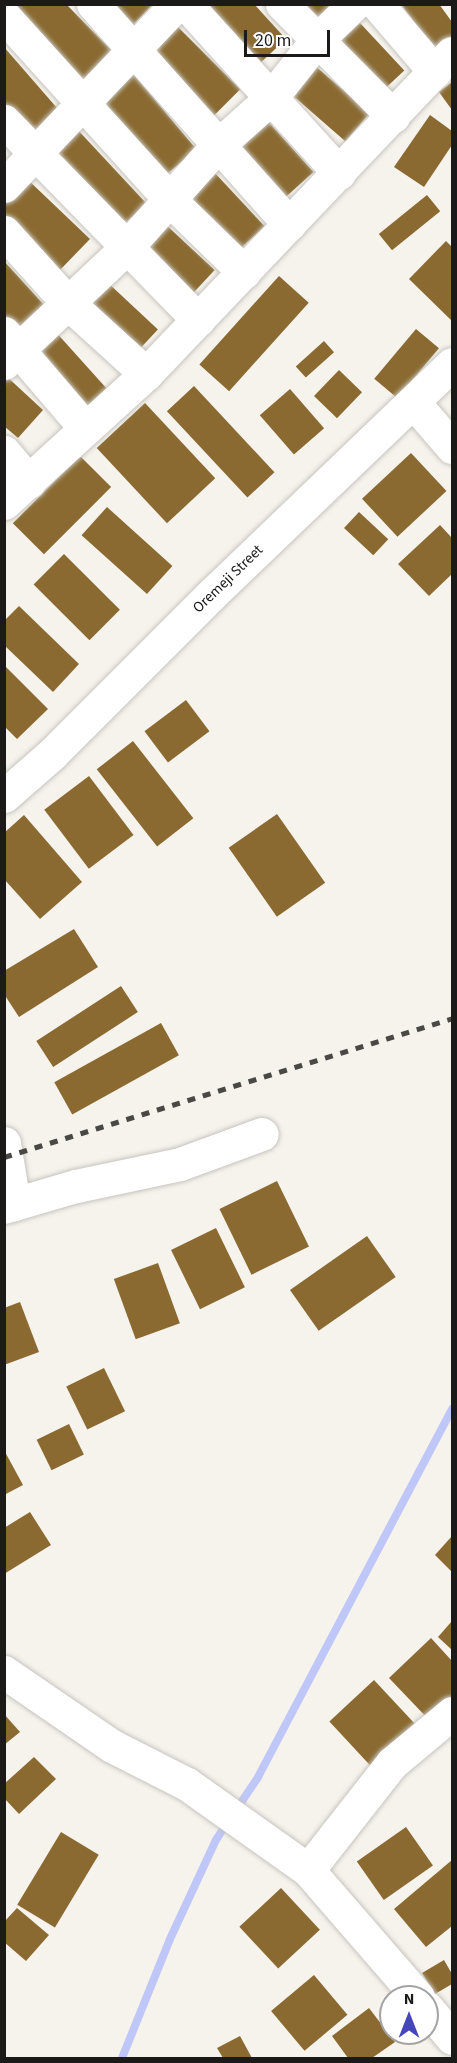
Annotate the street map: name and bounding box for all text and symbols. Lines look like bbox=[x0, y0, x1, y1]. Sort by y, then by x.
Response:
scale bar bbox=[247, 18, 332, 56]
text: 20 m bbox=[255, 28, 291, 53]
street label: Oremeji Street bbox=[189, 541, 267, 617]
north arrow bbox=[379, 1985, 439, 2045]
text: N bbox=[404, 1988, 414, 2010]

